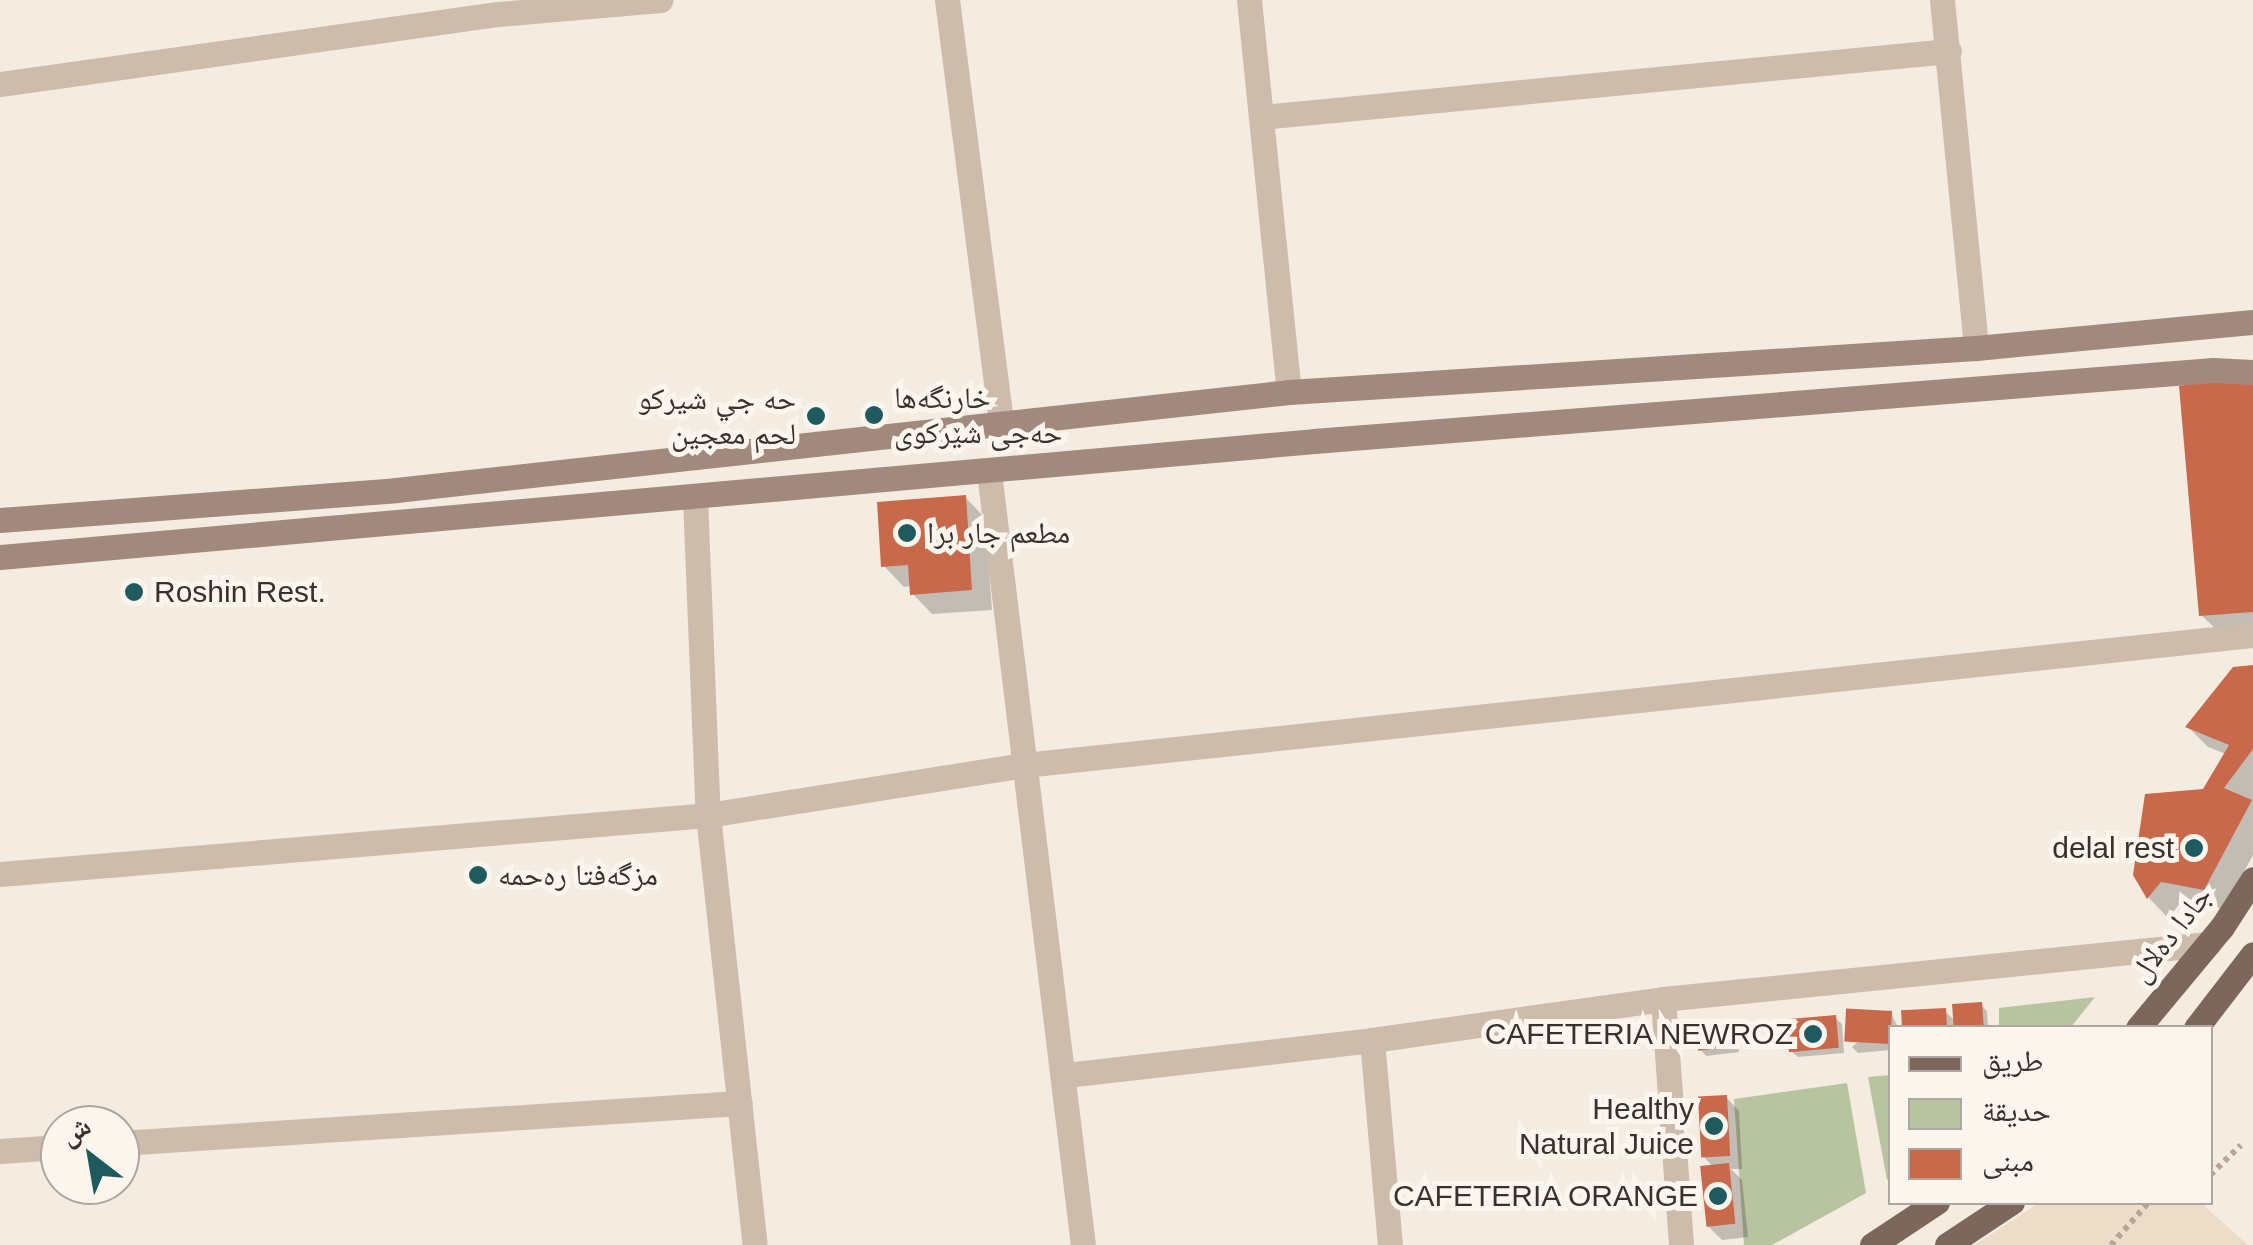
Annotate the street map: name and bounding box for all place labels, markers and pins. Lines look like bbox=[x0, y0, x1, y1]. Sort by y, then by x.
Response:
place label: خارنگەها حەجى شێركوى bbox=[894, 380, 1062, 450]
place label: حه جي شيركو لحم معجين bbox=[638, 381, 796, 452]
marker: خارنگەها حەجى شێركوى bbox=[863, 404, 885, 426]
marker: حه جي شيركو لحم معجين bbox=[805, 405, 827, 427]
place label: مطعم جار برا bbox=[927, 515, 1070, 551]
marker: مطعم جار برا bbox=[896, 522, 918, 544]
place label: Roshin Rest. bbox=[154, 574, 326, 610]
marker: Roshin Rest. bbox=[123, 581, 145, 603]
place label: delal rest bbox=[2052, 830, 2174, 866]
marker: delal rest bbox=[2183, 837, 2205, 859]
place label: مزگەفتا رەحمە bbox=[498, 857, 658, 893]
marker: مزگەفتا رەحمە bbox=[467, 864, 489, 886]
place label: CAFETERIA NEWROZ bbox=[1483, 1016, 1793, 1052]
marker: CAFETERIA NEWROZ bbox=[1802, 1023, 1824, 1045]
place label: Healthy Natural Juice bbox=[1519, 1091, 1694, 1162]
marker: Healthy Natural Juice bbox=[1703, 1115, 1725, 1137]
place label: CAFETERIA ORANGE bbox=[1391, 1178, 1698, 1214]
marker: CAFETERIA ORANGE bbox=[1707, 1185, 1729, 1207]

